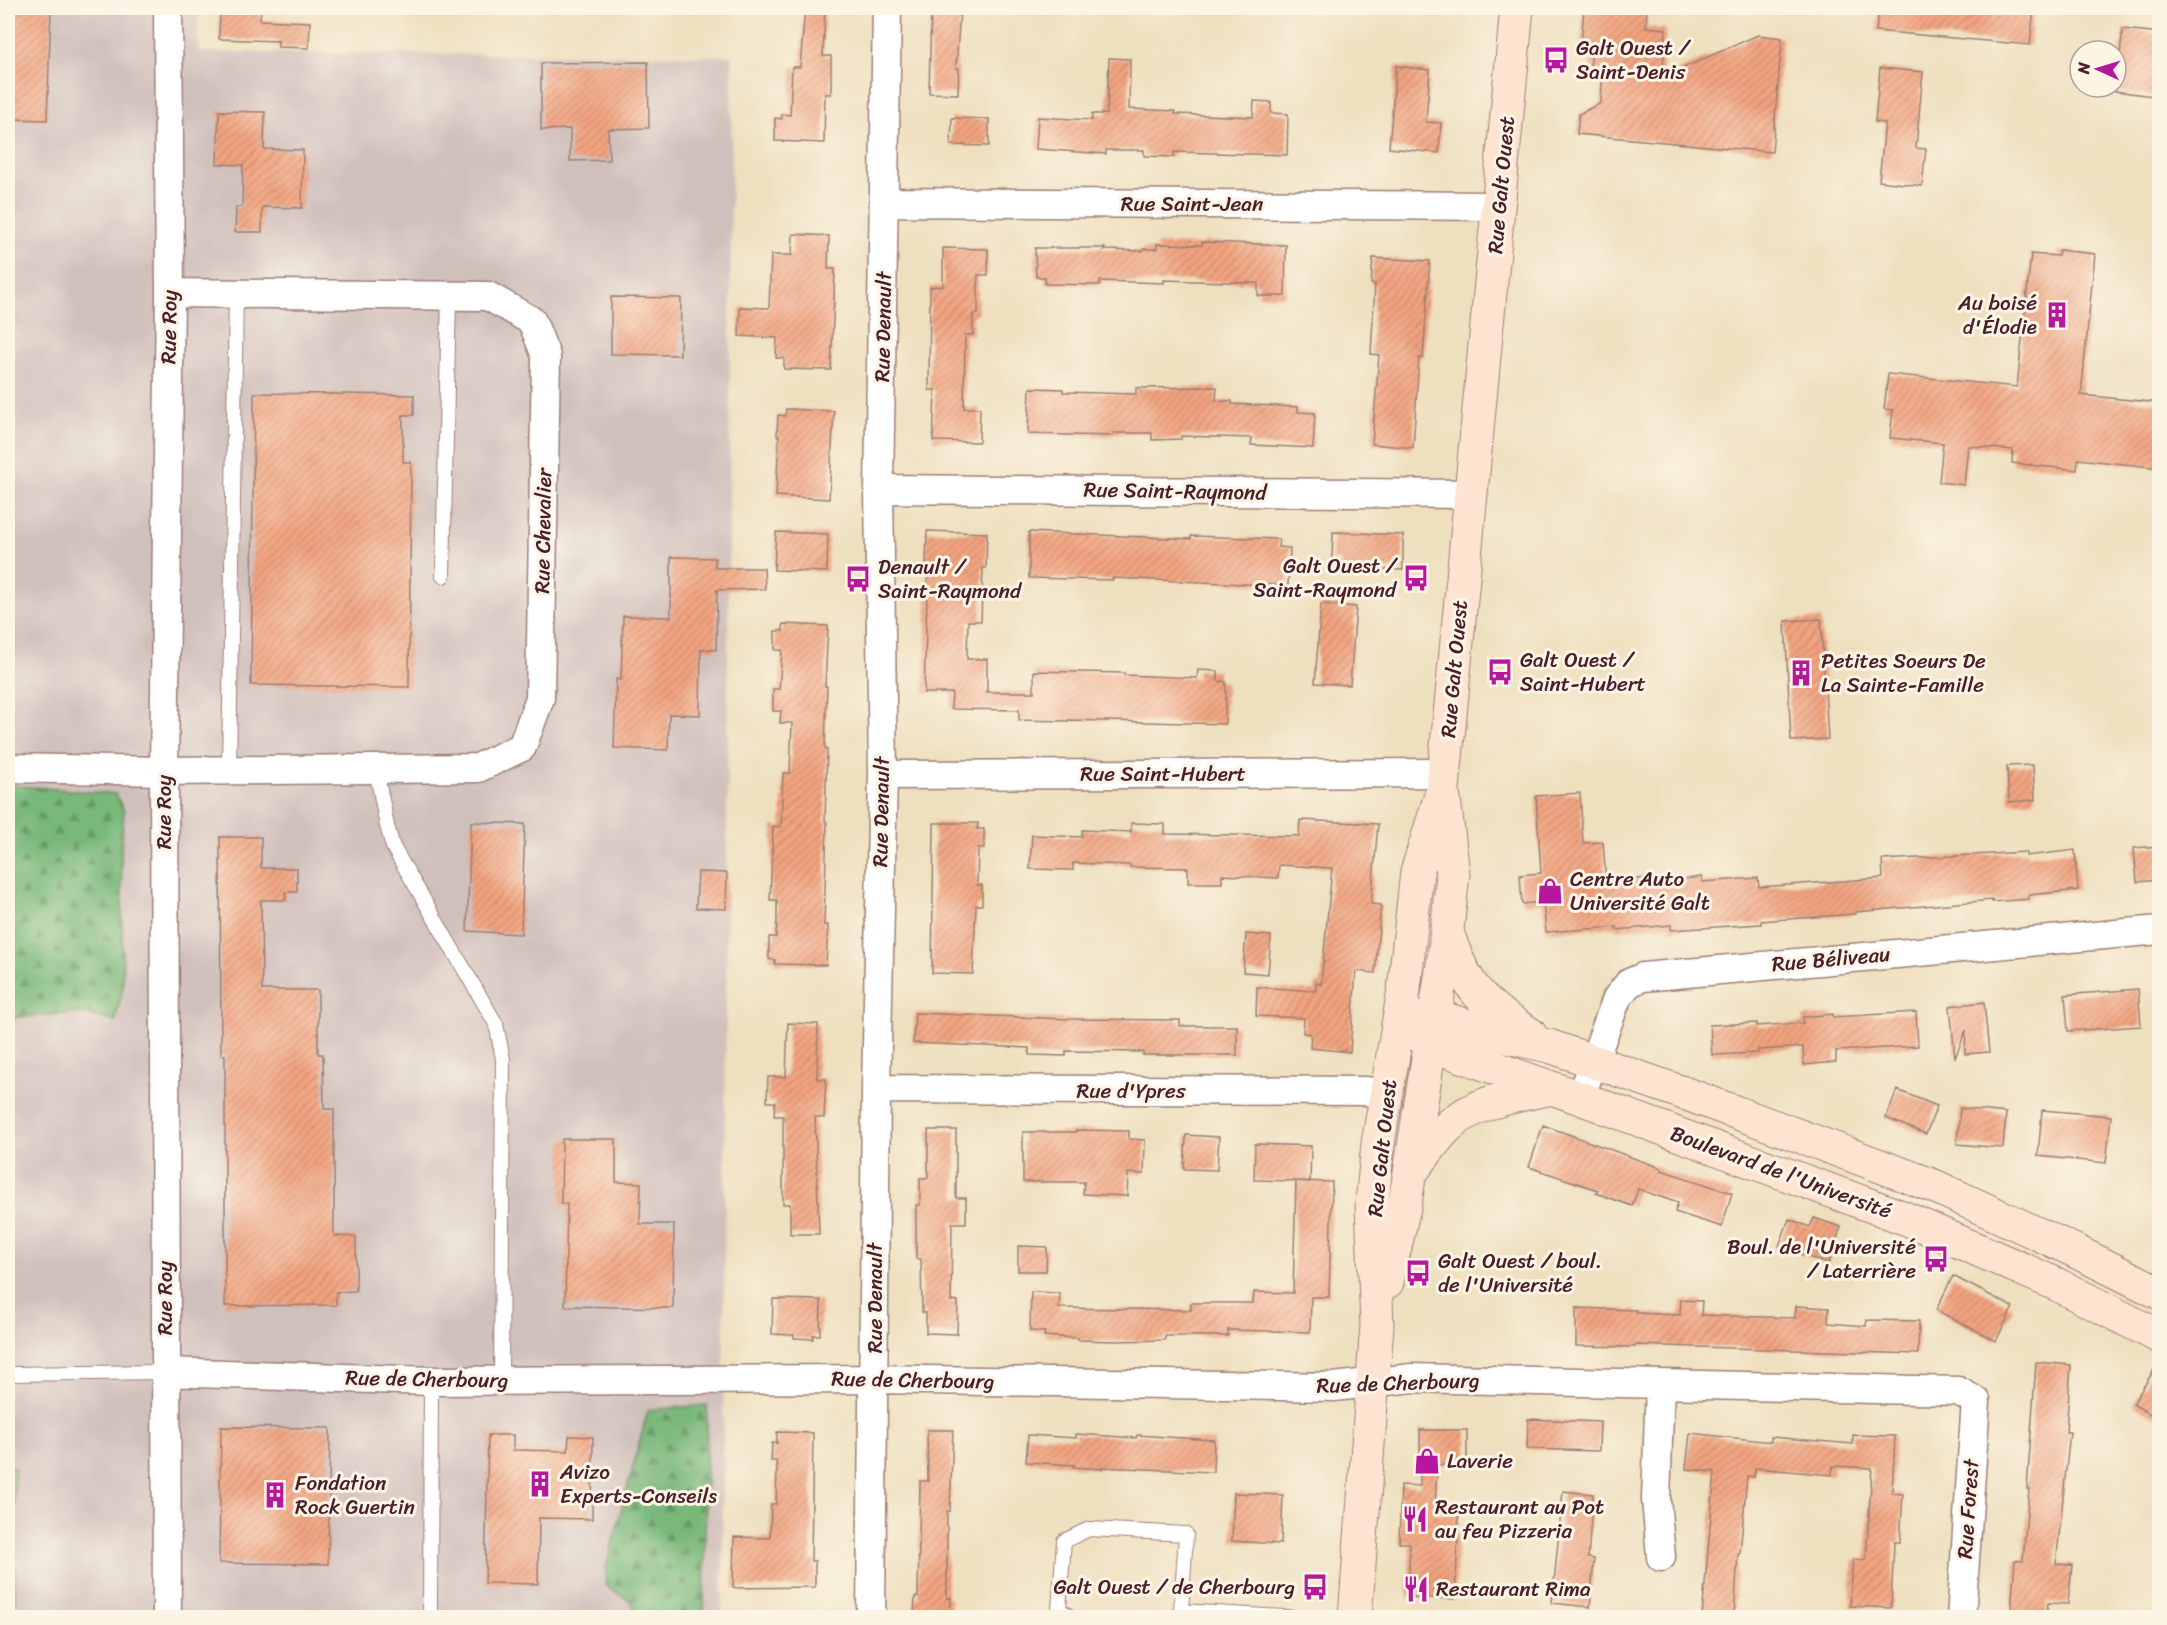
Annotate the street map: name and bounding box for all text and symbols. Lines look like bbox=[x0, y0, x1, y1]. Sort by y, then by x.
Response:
place label: Galt Ouest / Saint-Denis bbox=[1576, 29, 1691, 91]
north arrow bbox=[2068, 39, 2128, 99]
bus stop icon: Galt Ouest / Saint-Denis bbox=[1541, 45, 1571, 75]
text: N bbox=[2069, 61, 2098, 76]
street label: Rue Galt Ouest bbox=[1476, 115, 1526, 255]
street label: Rue Saint-Jean bbox=[1121, 185, 1263, 223]
street label: Rue Denault bbox=[863, 270, 903, 383]
place label: Au boisé d'Élodie bbox=[1957, 284, 2037, 346]
street label: Rue Roy bbox=[149, 289, 189, 364]
building icon: Au boisé d'Élodie bbox=[2042, 300, 2072, 330]
street label: Rue Chevalier bbox=[523, 467, 563, 594]
street label: Rue Saint-Raymond bbox=[1083, 470, 1269, 512]
place label: Galt Ouest / Saint-Raymond bbox=[1253, 547, 1399, 609]
place label: Denault / Saint-Raymond bbox=[878, 548, 1023, 610]
bus stop icon: Galt Ouest / Saint-Raymond bbox=[1401, 563, 1431, 593]
bus stop icon: Denault / Saint-Raymond bbox=[843, 564, 873, 594]
street label: Rue Galt Ouest bbox=[1429, 599, 1479, 739]
place label: Galt Ouest / Saint-Hubert bbox=[1520, 641, 1646, 703]
place label: Petites Soeurs De La Sainte-Famille bbox=[1821, 642, 1986, 704]
bus stop icon: Galt Ouest / Saint-Hubert bbox=[1485, 657, 1515, 687]
building icon: Petites Soeurs De La Sainte-Famille bbox=[1786, 658, 1816, 688]
street label: Rue Denault bbox=[861, 755, 901, 868]
street label: Rue Saint-Hubert bbox=[1080, 755, 1246, 793]
street label: Rue Roy bbox=[145, 775, 183, 849]
place label: Centre Auto Université Galt bbox=[1570, 860, 1710, 922]
shop icon: Centre Auto Université Galt bbox=[1535, 876, 1565, 906]
street label: Rue Béliveau bbox=[1770, 935, 1892, 983]
street label: Rue d'Ypres bbox=[1076, 1072, 1186, 1110]
street label: Rue Galt Ouest bbox=[1356, 1077, 1408, 1219]
street label: Boulevard de l'Université bbox=[1665, 1114, 1897, 1230]
place label: Boul. de l'Université / Laterrière bbox=[1727, 1228, 1916, 1290]
street label: Rue Denault bbox=[856, 1241, 894, 1353]
place label: Galt Ouest / boul. de l'Université bbox=[1438, 1242, 1602, 1304]
bus stop icon: Boul. de l'Université / Laterrière bbox=[1921, 1244, 1951, 1274]
bus stop icon: Galt Ouest / boul. de l'Université bbox=[1403, 1258, 1433, 1288]
street label: Rue Roy bbox=[146, 1261, 184, 1335]
street label: Rue de Cherbourg bbox=[345, 1359, 509, 1399]
street label: Rue de Cherbourg bbox=[831, 1360, 995, 1400]
street label: Rue de Cherbourg bbox=[1316, 1361, 1480, 1405]
place label: Laverie bbox=[1447, 1442, 1513, 1480]
shop icon: Laverie bbox=[1412, 1446, 1442, 1476]
place label: Avizo Experts-Conseils bbox=[559, 1453, 717, 1515]
street label: Rue Forest bbox=[1946, 1456, 1991, 1560]
place label: Fondation Rock Guertin bbox=[295, 1464, 415, 1526]
building icon: Avizo Experts-Conseils bbox=[525, 1469, 555, 1499]
building icon: Fondation Rock Guertin bbox=[260, 1480, 290, 1510]
place label: Restaurant au Pot au feu Pizzeria bbox=[1435, 1488, 1604, 1550]
restaurant icon: Restaurant au Pot au feu Pizzeria bbox=[1400, 1504, 1430, 1534]
place label: Galt Ouest / de Cherbourg bbox=[1053, 1568, 1295, 1606]
place label: Restaurant Rima bbox=[1436, 1570, 1591, 1608]
bus stop icon: Galt Ouest / de Cherbourg bbox=[1300, 1572, 1330, 1602]
restaurant icon: Restaurant Rima bbox=[1401, 1574, 1431, 1604]

